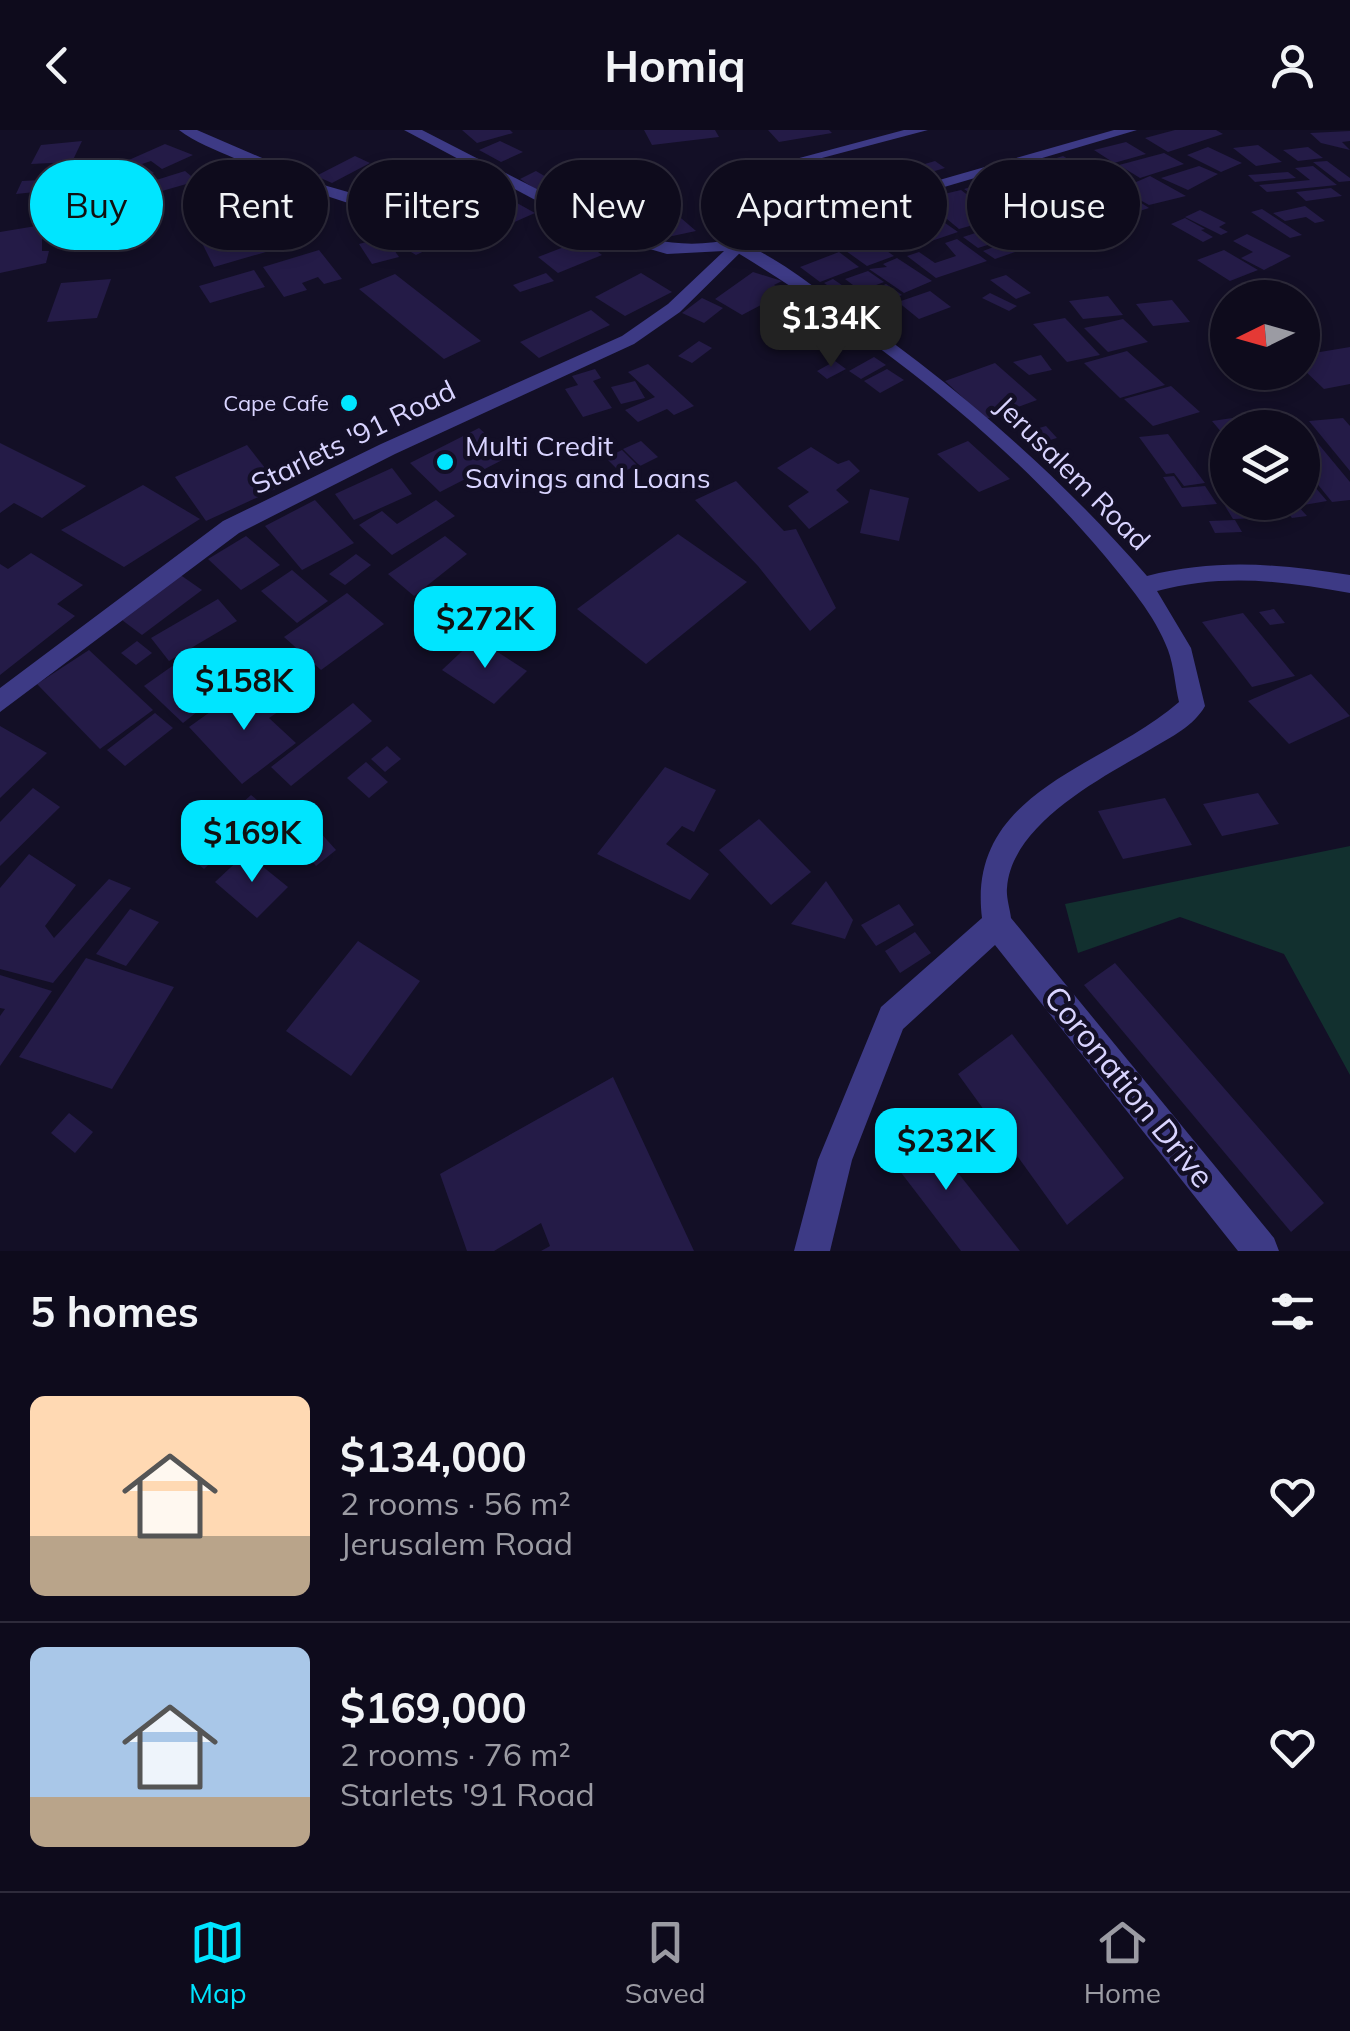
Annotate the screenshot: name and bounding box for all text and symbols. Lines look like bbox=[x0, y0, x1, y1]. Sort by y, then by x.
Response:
text: Homiq bbox=[604, 37, 746, 93]
icon: back bbox=[30, 38, 85, 93]
icon: person bbox=[1265, 38, 1320, 93]
chip: Buy bbox=[30, 160, 163, 250]
chip: Rent bbox=[183, 160, 328, 250]
chip: Filters bbox=[348, 160, 516, 250]
chip: New bbox=[536, 160, 681, 250]
chip: Apartment bbox=[701, 160, 947, 250]
chip: House bbox=[967, 160, 1140, 250]
north arrow bbox=[1210, 280, 1320, 390]
map controls bbox=[1210, 280, 1320, 520]
pin: $134K bbox=[761, 285, 901, 370]
text: $134K bbox=[782, 297, 880, 337]
street label: Starlets '91 Road bbox=[245, 372, 461, 501]
street label: Jerusalem Road bbox=[989, 388, 1158, 557]
place label: Cape Cafe bbox=[223, 389, 329, 417]
marker: Cape Cafe bbox=[338, 392, 360, 414]
button: layers bbox=[1210, 410, 1320, 520]
place label: Multi Credit Savings and Loans bbox=[465, 428, 711, 495]
marker: Multi Credit Savings and Loans bbox=[434, 451, 456, 473]
pin: $272K bbox=[415, 586, 555, 671]
text: $272K bbox=[436, 598, 534, 638]
pin: $158K bbox=[174, 648, 314, 733]
text: $158K bbox=[195, 660, 293, 700]
pin: $169K bbox=[182, 800, 322, 885]
text: $169K bbox=[203, 812, 301, 852]
street label: Coronation Drive bbox=[1036, 977, 1223, 1195]
pin: $232K bbox=[876, 1108, 1016, 1193]
text: $232K bbox=[897, 1120, 995, 1160]
icon: filters bbox=[1265, 1284, 1320, 1339]
text: 5 homes bbox=[30, 1285, 199, 1338]
text: $134,000 bbox=[340, 1430, 527, 1483]
icon: home bbox=[110, 1436, 230, 1556]
icon: heart bbox=[1265, 1469, 1320, 1524]
text: 2 rooms · 56 m² bbox=[340, 1483, 571, 1523]
text: Jerusalem Road bbox=[340, 1523, 573, 1563]
text: $169,000 bbox=[340, 1681, 527, 1734]
icon: home bbox=[110, 1687, 230, 1807]
icon: heart bbox=[1265, 1720, 1320, 1775]
text: 2 rooms · 76 m² bbox=[340, 1734, 571, 1774]
text: Starlets '91 Road bbox=[340, 1774, 595, 1814]
tab: Map bbox=[189, 1915, 247, 2010]
tab: Saved bbox=[625, 1915, 706, 2010]
tab: Home bbox=[1084, 1915, 1161, 2010]

